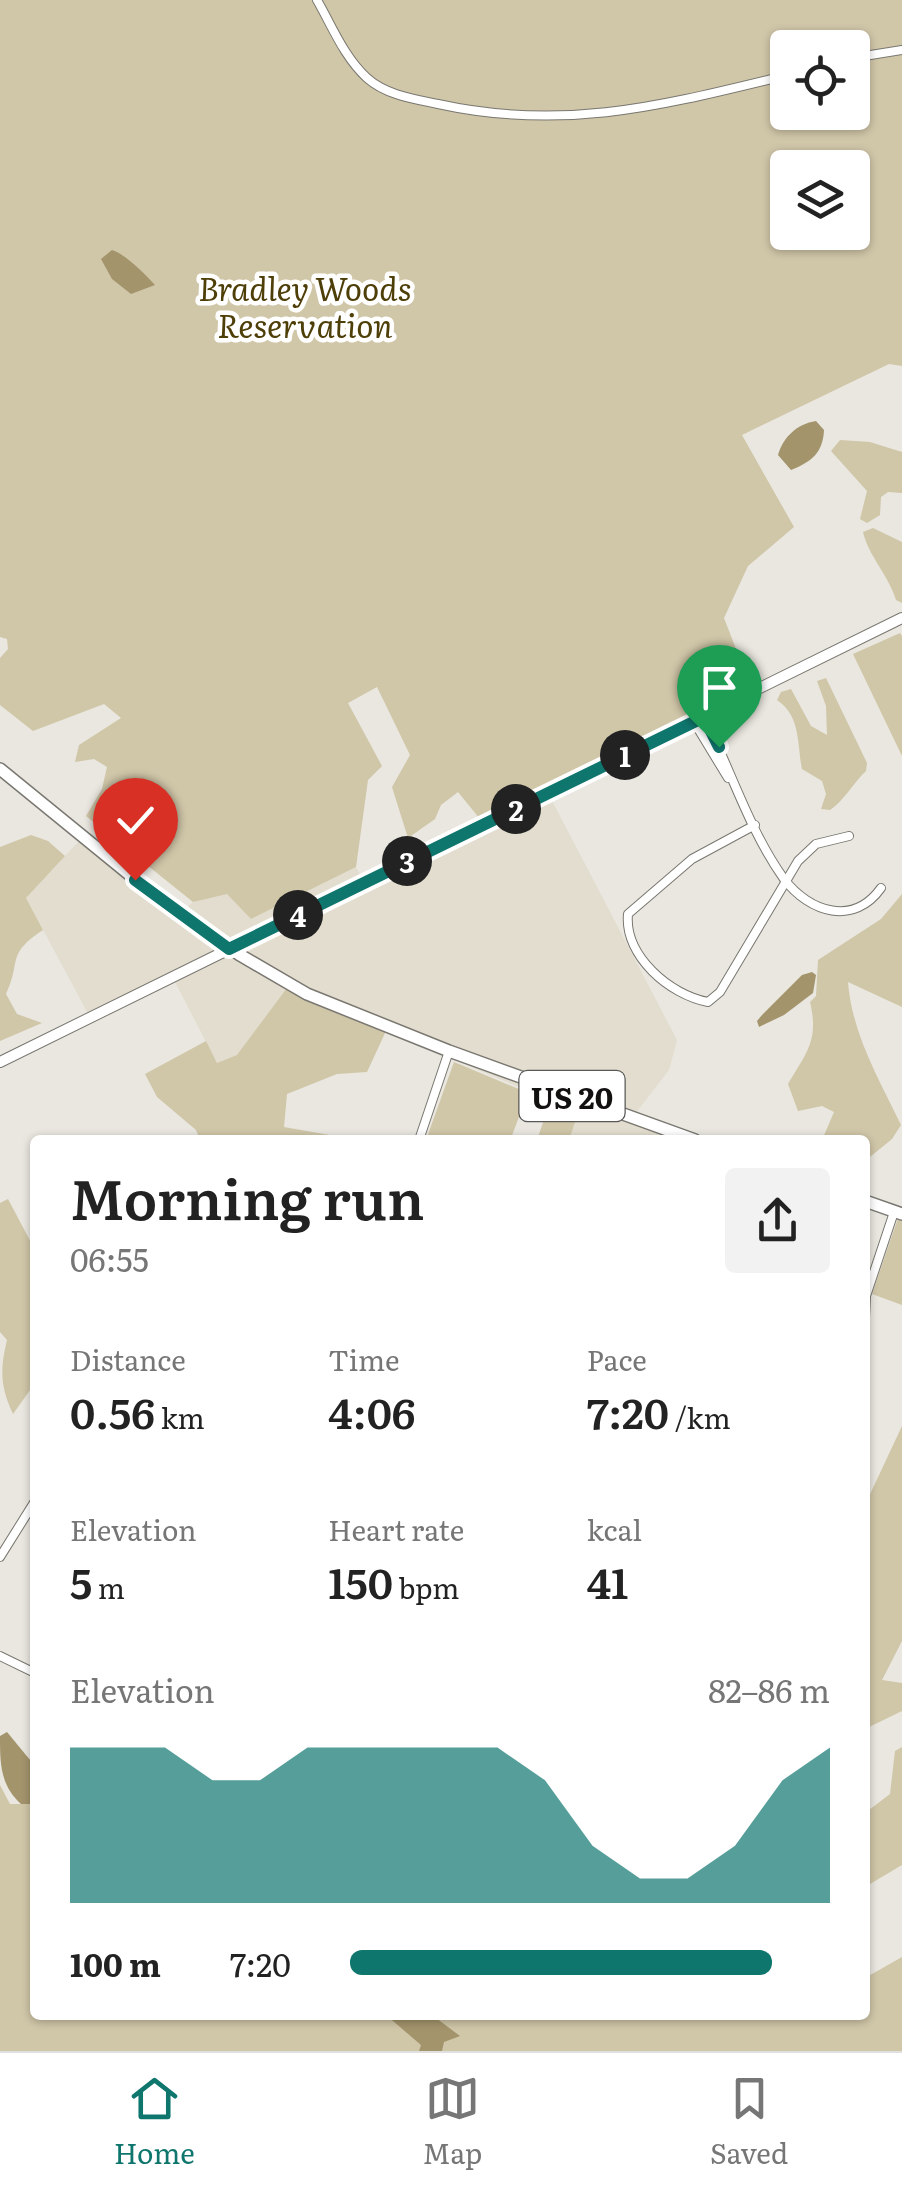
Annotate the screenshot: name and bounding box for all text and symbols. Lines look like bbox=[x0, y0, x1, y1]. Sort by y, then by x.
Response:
map controls bbox=[770, 30, 870, 250]
button: locate bbox=[770, 30, 870, 130]
button: layers bbox=[770, 150, 870, 250]
park label: Bradley Woods Reservation bbox=[198, 263, 412, 348]
pin bbox=[677, 645, 762, 748]
icon: arrive bbox=[692, 660, 747, 715]
pin: 1 bbox=[600, 730, 650, 780]
text: 1 bbox=[619, 734, 631, 776]
pin bbox=[93, 778, 178, 881]
pin: 2 bbox=[491, 784, 541, 834]
text: 2 bbox=[508, 788, 524, 830]
icon: check bbox=[108, 793, 163, 848]
pin: 3 bbox=[382, 836, 432, 886]
text: 3 bbox=[399, 840, 415, 882]
pin: 4 bbox=[273, 890, 323, 940]
text: 4 bbox=[290, 894, 306, 936]
road number: US 20 bbox=[520, 1071, 624, 1121]
text: Morning run bbox=[70, 1155, 425, 1237]
button: share bbox=[725, 1168, 830, 1273]
text: 06:55 bbox=[70, 1234, 149, 1282]
text: Distance bbox=[70, 1338, 186, 1380]
text: Time bbox=[328, 1338, 400, 1380]
text: Pace bbox=[587, 1338, 647, 1380]
text: 0.56 bbox=[70, 1380, 155, 1442]
text: 4:06 bbox=[328, 1380, 416, 1442]
text: 7:20 bbox=[587, 1380, 669, 1442]
text: km bbox=[155, 1396, 205, 1438]
text: /km bbox=[669, 1396, 731, 1438]
text: Elevation bbox=[70, 1508, 197, 1550]
text: Heart rate bbox=[328, 1508, 464, 1550]
text: kcal bbox=[587, 1508, 642, 1550]
text: 5 bbox=[70, 1550, 92, 1612]
text: 150 bbox=[328, 1550, 393, 1612]
text: 41 bbox=[587, 1550, 628, 1612]
text: m bbox=[92, 1566, 125, 1608]
text: bpm bbox=[393, 1566, 460, 1608]
text: Elevation bbox=[70, 1665, 215, 1713]
text: 82–86 m bbox=[708, 1665, 830, 1713]
text: 100 m bbox=[70, 1939, 161, 1987]
text: 7:20 bbox=[230, 1939, 291, 1987]
tab: Home bbox=[114, 2071, 195, 2173]
tab: Map bbox=[423, 2071, 482, 2173]
tab: Saved bbox=[710, 2071, 788, 2173]

